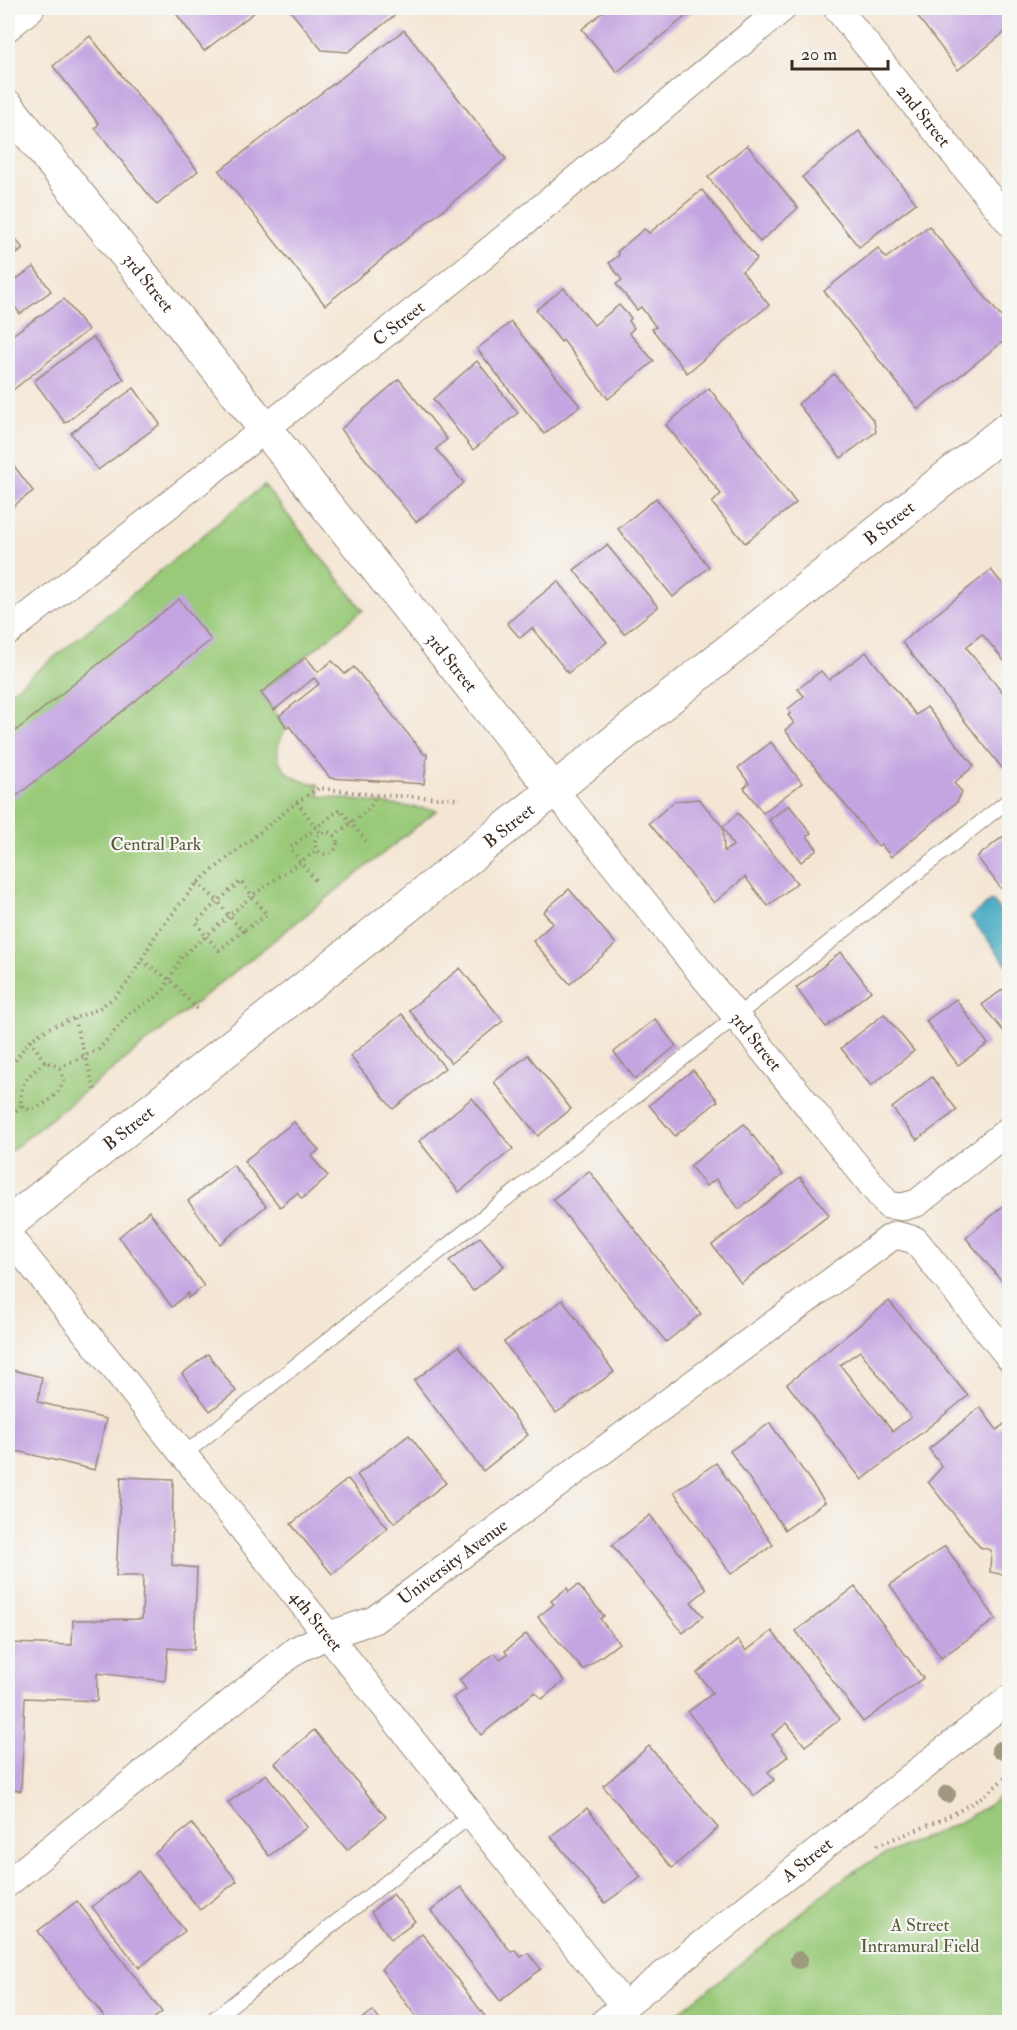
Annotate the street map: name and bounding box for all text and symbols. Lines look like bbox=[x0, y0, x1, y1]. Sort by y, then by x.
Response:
scale bar bbox=[792, 33, 888, 71]
text: 20 m bbox=[801, 43, 837, 66]
street label: 2nd Street bbox=[891, 79, 956, 152]
street label: 3rd Street bbox=[118, 248, 179, 317]
street label: C Street bbox=[368, 295, 430, 351]
street label: B Street bbox=[859, 496, 920, 550]
street label: 3rd Street bbox=[421, 628, 483, 697]
street label: B Street bbox=[479, 798, 539, 853]
park label: Central Park bbox=[111, 833, 202, 856]
street label: 3rd Street bbox=[725, 1007, 787, 1076]
street label: B Street bbox=[98, 1101, 159, 1156]
street label: University Avenue bbox=[393, 1513, 513, 1610]
street label: 4th Street bbox=[285, 1586, 348, 1656]
street label: A Street bbox=[776, 1832, 837, 1888]
park label: A Street Intramural Field bbox=[861, 1914, 980, 1958]

